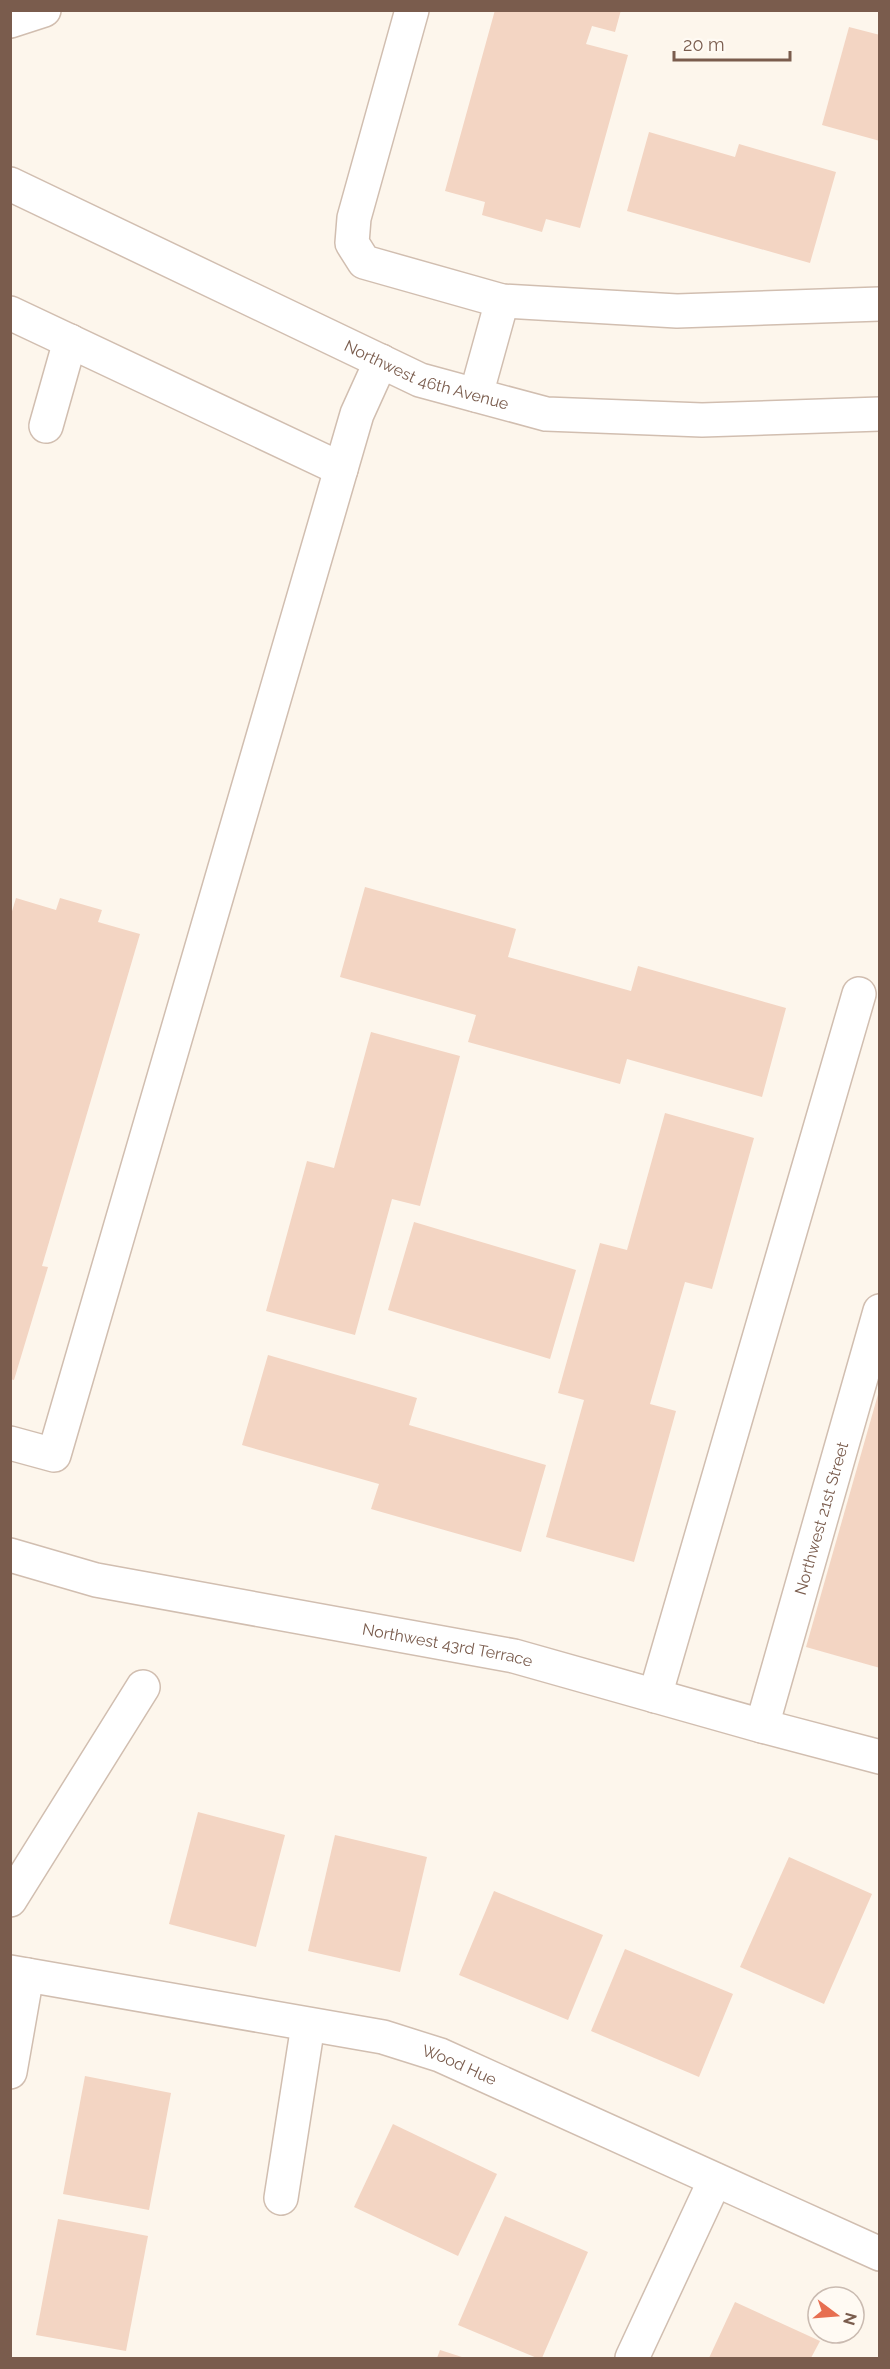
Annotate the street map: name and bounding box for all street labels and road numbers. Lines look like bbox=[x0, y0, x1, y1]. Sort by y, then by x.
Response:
street label: Northwest 46th Avenue bbox=[341, 336, 511, 413]
street label: Northwest 21st Street bbox=[790, 1439, 852, 1597]
street label: Northwest 43rd Terrace bbox=[361, 1619, 535, 1670]
street label: Wood Hue bbox=[420, 2040, 500, 2089]

